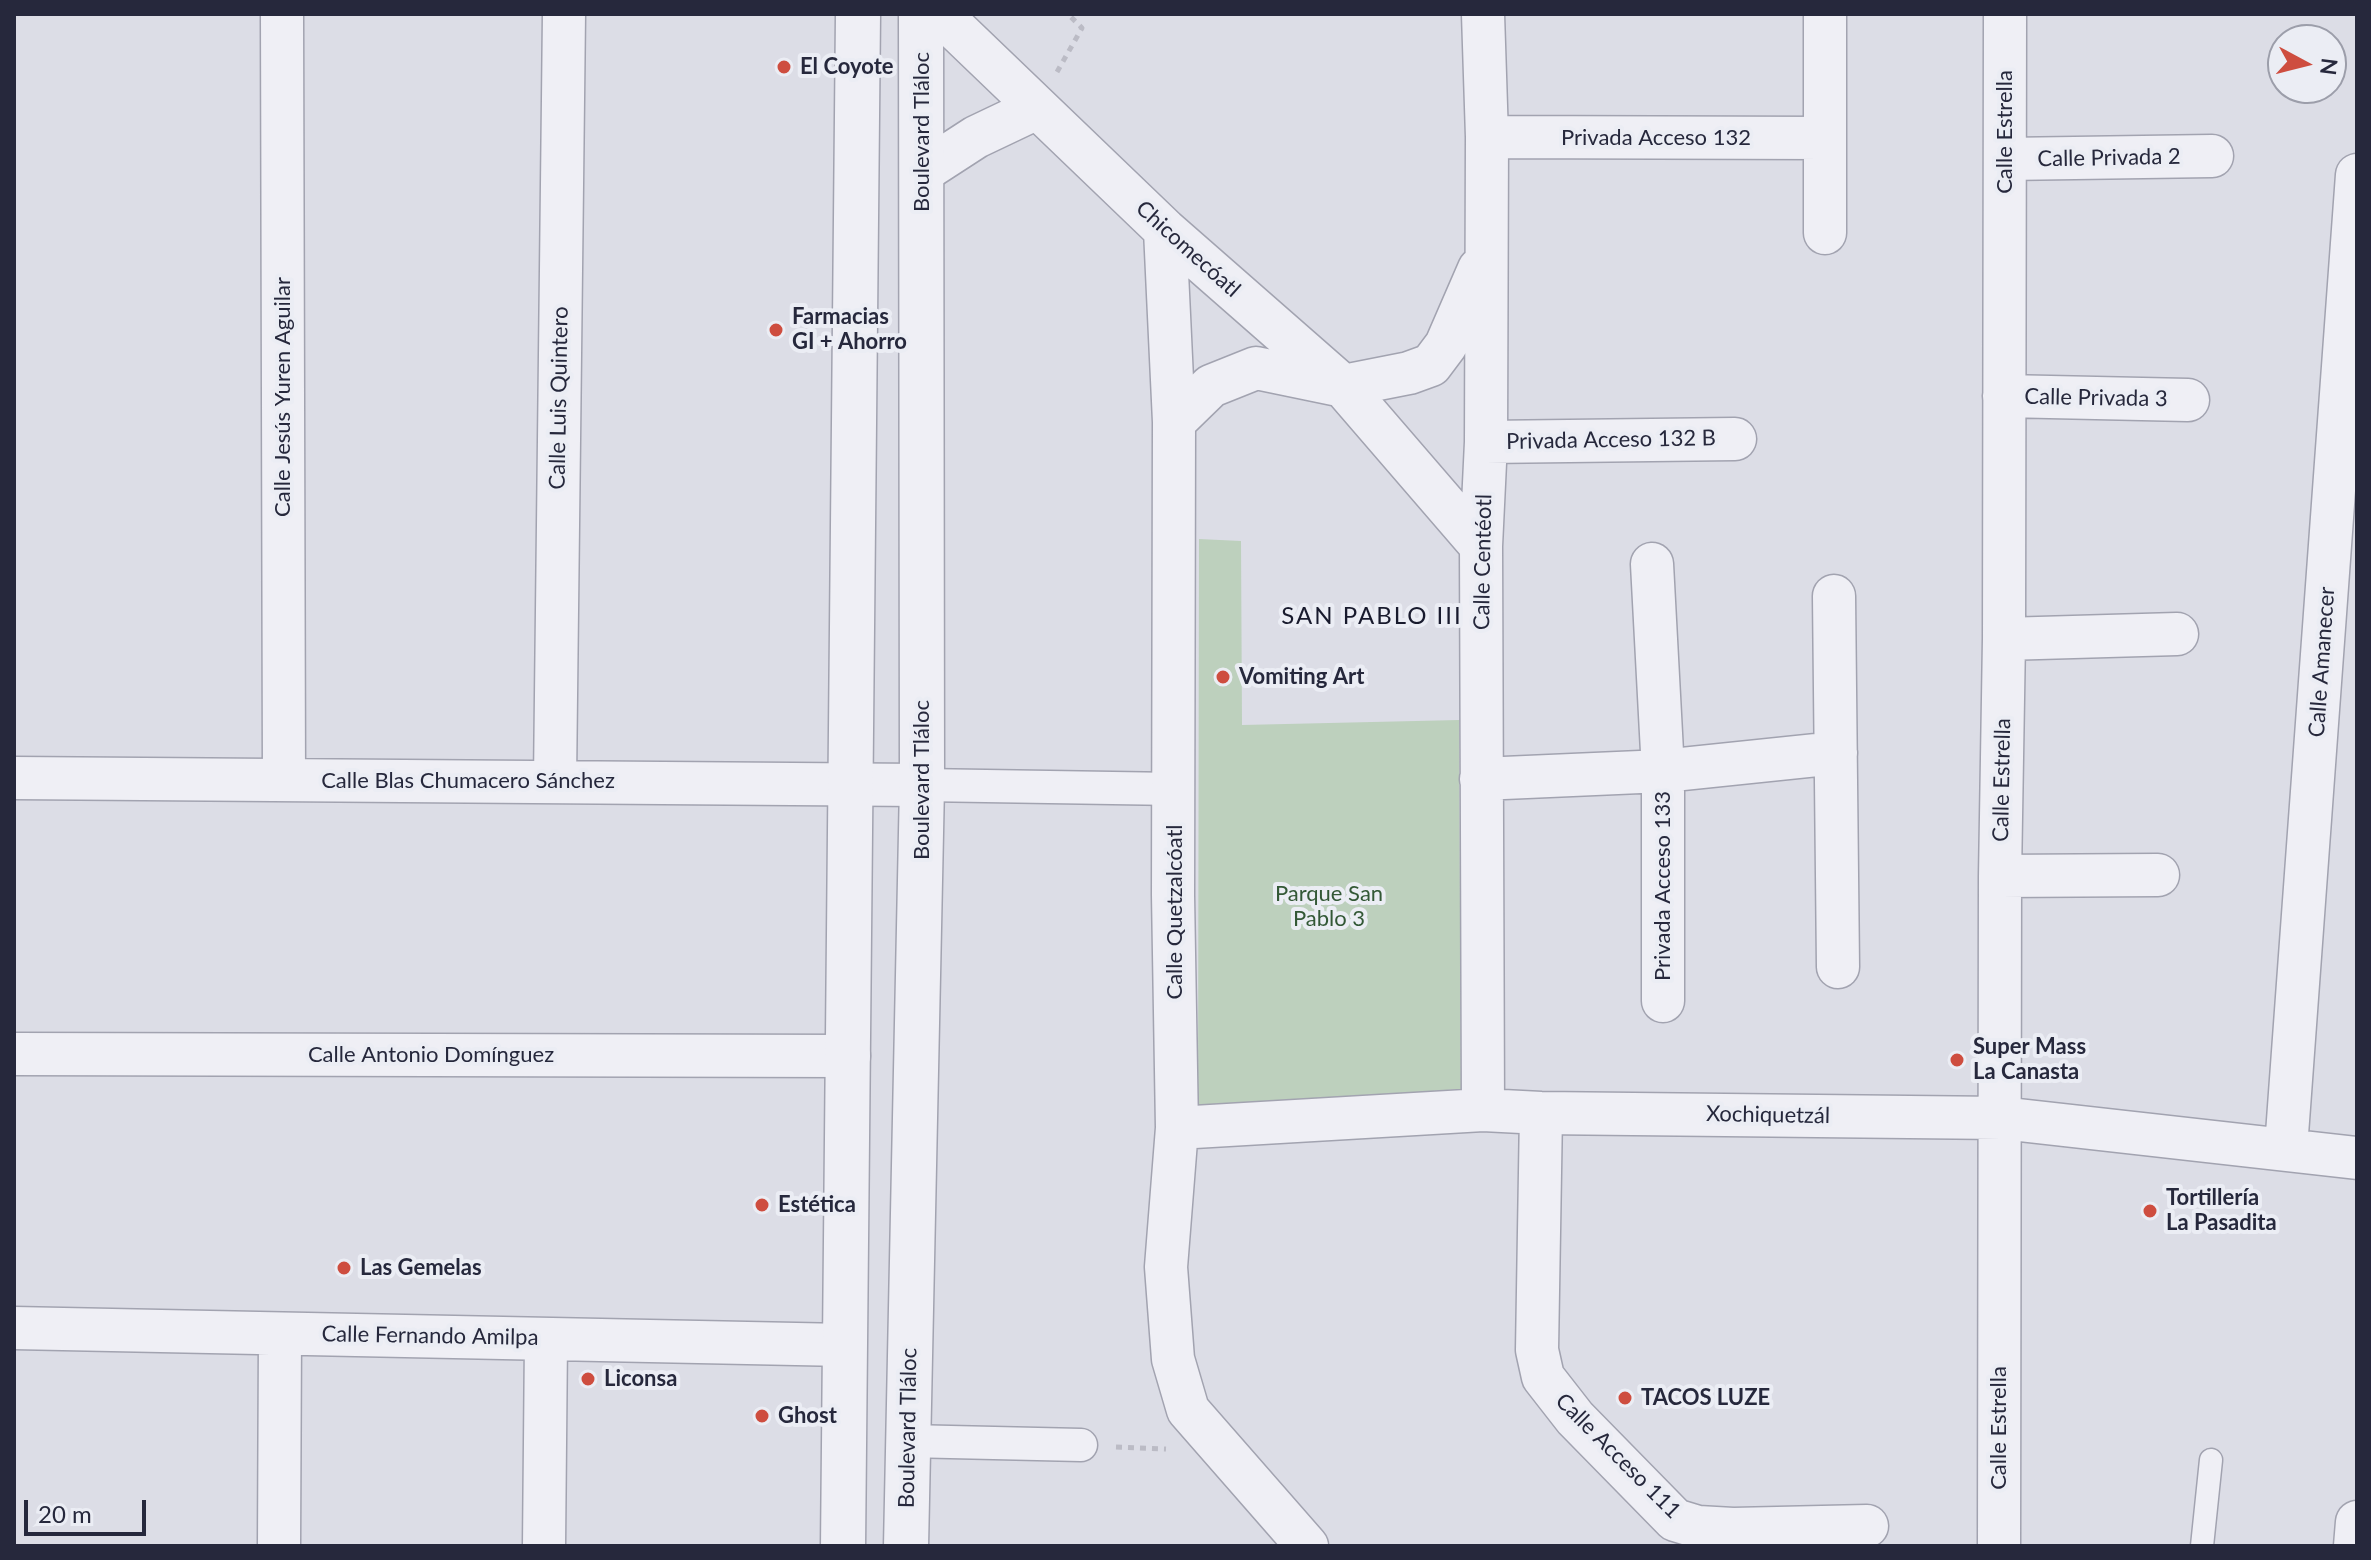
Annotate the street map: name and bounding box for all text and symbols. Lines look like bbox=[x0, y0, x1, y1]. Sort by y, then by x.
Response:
north arrow bbox=[2267, 24, 2347, 104]
street label: Boulevard Tláloc bbox=[909, 52, 935, 212]
place label: El Coyote bbox=[800, 54, 893, 80]
text: N bbox=[2315, 57, 2344, 77]
marker: El Coyote bbox=[775, 58, 793, 76]
street label: Calle Estrella bbox=[1992, 70, 2018, 194]
street label: Privada Acceso 132 bbox=[1561, 125, 1751, 151]
street label: Calle Privada 2 bbox=[2037, 144, 2181, 172]
street label: Chicomecóatl bbox=[1130, 195, 1246, 303]
street label: Calle Jesús Yuren Aguilar bbox=[270, 277, 296, 517]
place label: Farmacias GI + Ahorro bbox=[792, 304, 907, 356]
street label: Calle Luis Quintero bbox=[544, 306, 574, 490]
marker: Farmacias GI + Ahorro bbox=[767, 321, 785, 339]
street label: Calle Privada 3 bbox=[2024, 384, 2168, 412]
street label: Privada Acceso 132 B bbox=[1506, 425, 1716, 455]
street label: Calle Centéotl bbox=[1469, 494, 1497, 630]
street label: Calle Amanecer bbox=[2304, 586, 2340, 738]
district label: SAN PABLO III bbox=[1281, 602, 1463, 630]
place label: Vomiting Art bbox=[1239, 664, 1364, 690]
marker: Vomiting Art bbox=[1214, 668, 1232, 686]
street label: Boulevard Tláloc bbox=[909, 700, 935, 860]
street label: Calle Estrella bbox=[1988, 718, 2016, 842]
street label: Calle Blas Chumacero Sánchez bbox=[321, 768, 615, 794]
street label: Privada Acceso 133 bbox=[1650, 791, 1676, 981]
street label: Calle Quetzalcóatl bbox=[1162, 824, 1188, 1000]
park label: Parque San Pablo 3 bbox=[1275, 881, 1383, 932]
place label: Super Mass La Canasta bbox=[1973, 1034, 2086, 1086]
street label: Calle Antonio Domínguez bbox=[308, 1042, 554, 1068]
marker: Super Mass La Canasta bbox=[1948, 1051, 1966, 1069]
street label: Xochiquetzál bbox=[1706, 1101, 1830, 1129]
place label: Tortillería La Pasadita bbox=[2166, 1185, 2277, 1236]
place label: Estética bbox=[778, 1192, 856, 1218]
marker: Estética bbox=[753, 1196, 771, 1214]
marker: Tortillería La Pasadita bbox=[2141, 1202, 2159, 1220]
place label: Las Gemelas bbox=[360, 1255, 482, 1281]
marker: Las Gemelas bbox=[335, 1259, 353, 1277]
street label: Calle Fernando Amilpa bbox=[321, 1321, 539, 1351]
street label: Boulevard Tláloc bbox=[893, 1348, 923, 1508]
place label: Liconsa bbox=[604, 1366, 677, 1392]
street label: Calle Estrella bbox=[1986, 1366, 2012, 1490]
marker: Liconsa bbox=[579, 1370, 597, 1388]
place label: TACOS LUZE bbox=[1641, 1385, 1770, 1411]
street label: Calle Acceso 111 bbox=[1550, 1388, 1686, 1524]
marker: TACOS LUZE bbox=[1616, 1389, 1634, 1407]
place label: Ghost bbox=[778, 1403, 837, 1429]
marker: Ghost bbox=[753, 1407, 771, 1425]
scale bar bbox=[28, 1484, 150, 1534]
text: 20 m bbox=[38, 1499, 92, 1528]

